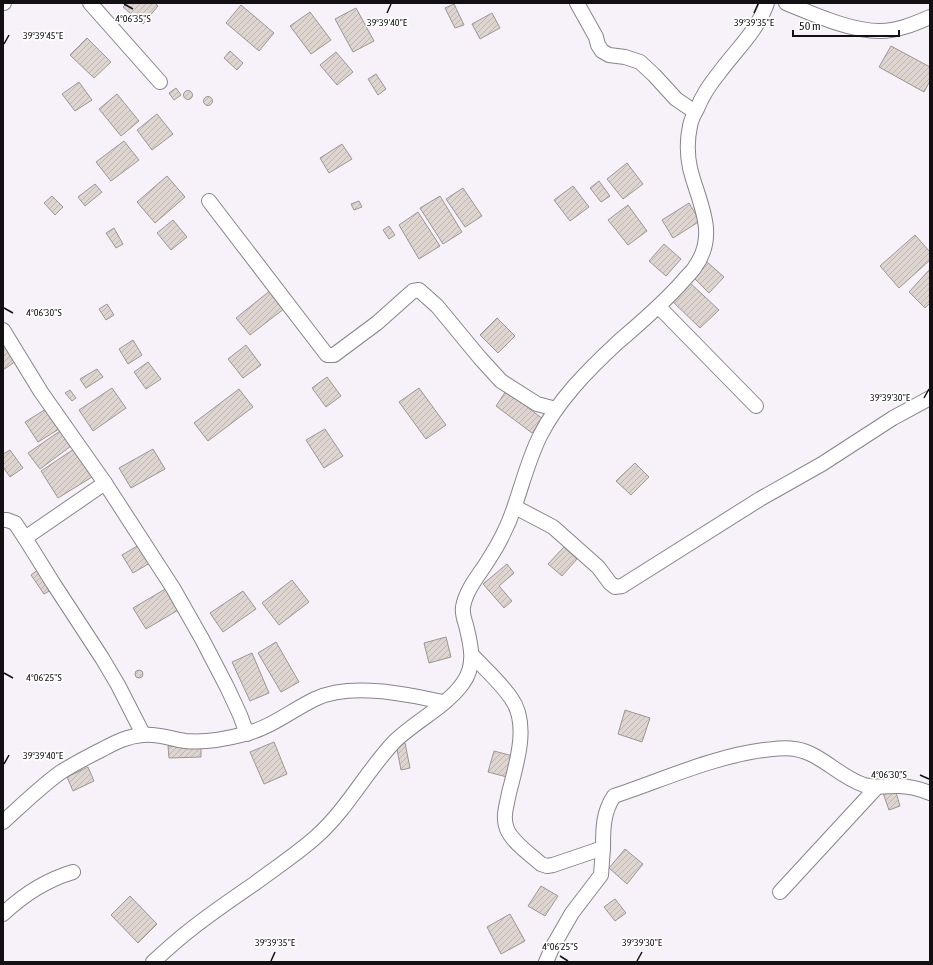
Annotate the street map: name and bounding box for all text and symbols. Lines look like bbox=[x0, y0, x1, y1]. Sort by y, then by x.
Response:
scale bar bbox=[793, 12, 899, 38]
text: 4°06'35"S bbox=[115, 13, 151, 24]
text: 39°39'40"E bbox=[367, 17, 408, 28]
text: 39°39'35"E bbox=[734, 17, 775, 28]
text: 50 m bbox=[799, 19, 821, 33]
text: 39°39'45"E bbox=[23, 30, 64, 41]
text: 4°06'30"S bbox=[26, 307, 62, 318]
text: 39°39'30"E bbox=[870, 392, 911, 403]
text: 4°06'25"S bbox=[26, 672, 62, 683]
text: 39°39'40"E bbox=[23, 750, 64, 761]
text: 4°06'30"S bbox=[871, 769, 907, 780]
text: 39°39'35"E bbox=[255, 937, 296, 948]
text: 39°39'30"E bbox=[622, 937, 663, 948]
text: 4°06'25"S bbox=[542, 941, 578, 952]

